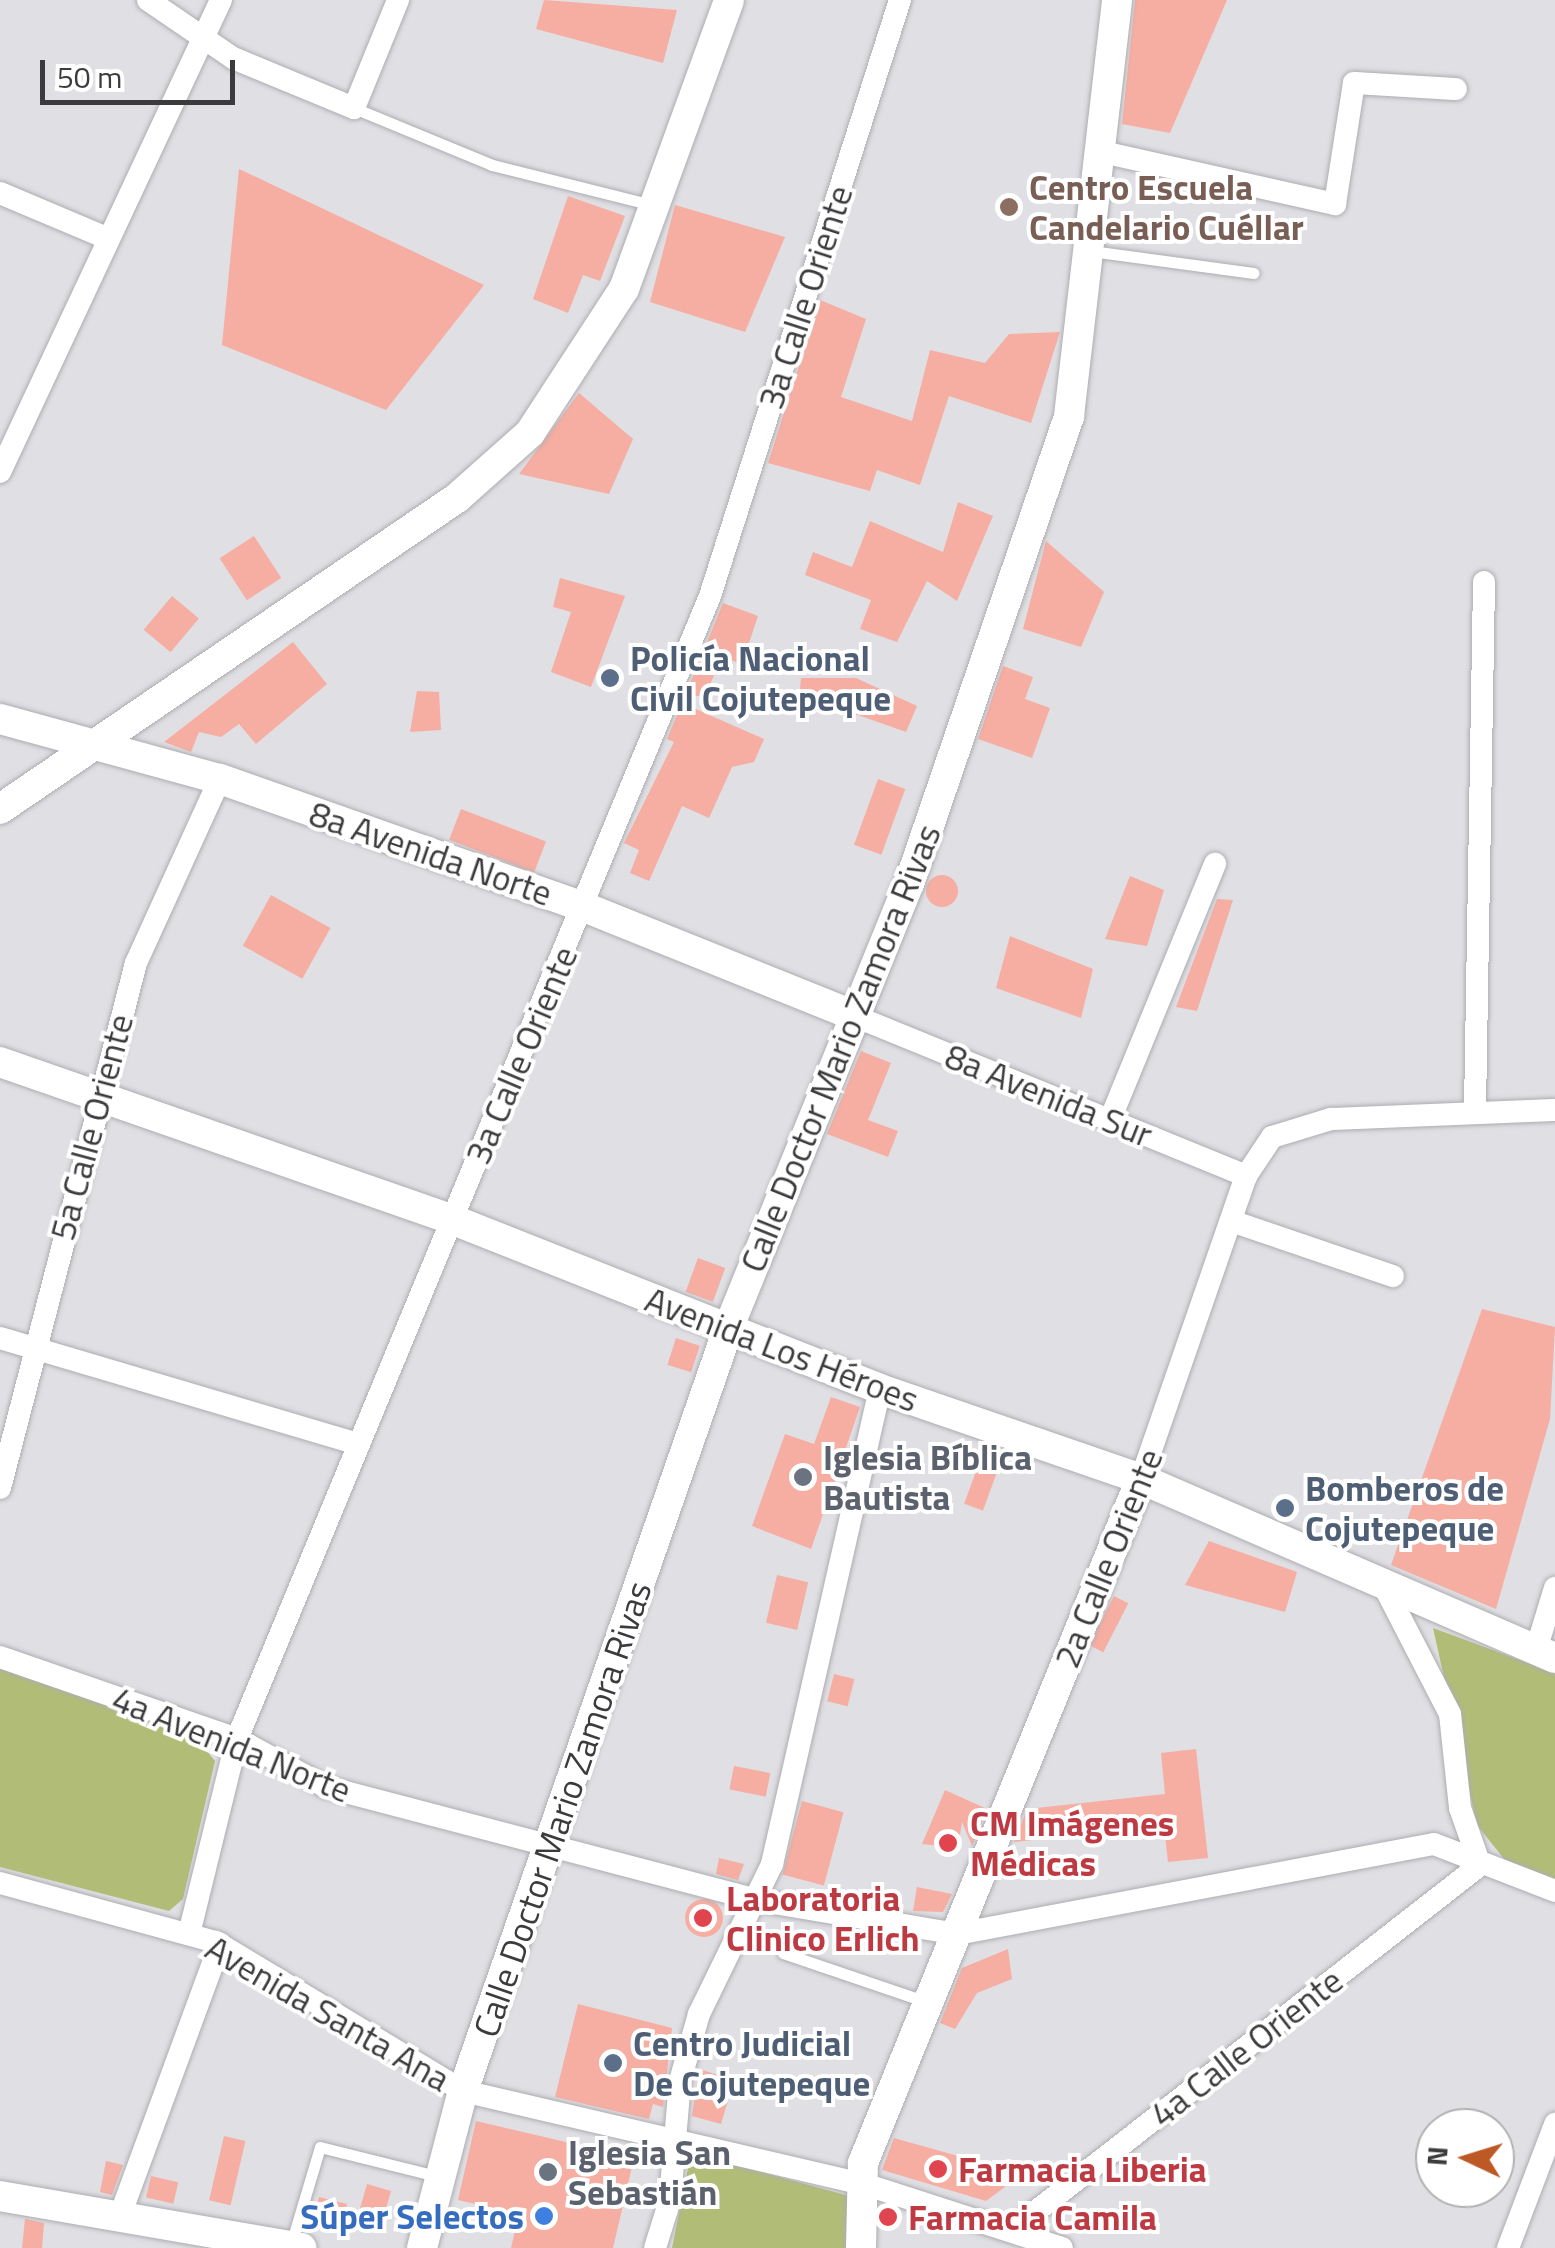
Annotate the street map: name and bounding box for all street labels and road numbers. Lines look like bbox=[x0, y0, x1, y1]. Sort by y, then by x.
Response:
street label: 3a Calle Oriente bbox=[749, 180, 861, 414]
street label: 8a Avenida Norte bbox=[304, 792, 558, 914]
street label: Calle Doctor Mario Zamora Rivas bbox=[731, 818, 949, 1278]
street label: 3a Calle Oriente bbox=[456, 940, 586, 1170]
street label: 5a Calle Oriente bbox=[41, 1009, 141, 1245]
street label: 8a Avenida Sur bbox=[940, 1034, 1158, 1156]
street label: Avenida Los Héroes bbox=[640, 1278, 924, 1420]
street label: 2a Calle Oriente bbox=[1045, 1443, 1171, 1673]
street label: Calle Doctor Mario Zamora Rivas bbox=[464, 1576, 660, 2042]
street label: 4a Avenida Norte bbox=[107, 1677, 357, 1811]
street label: Avenida Santa Ana bbox=[199, 1926, 457, 2100]
street label: 4a Calle Oriente bbox=[1142, 1959, 1350, 2135]

